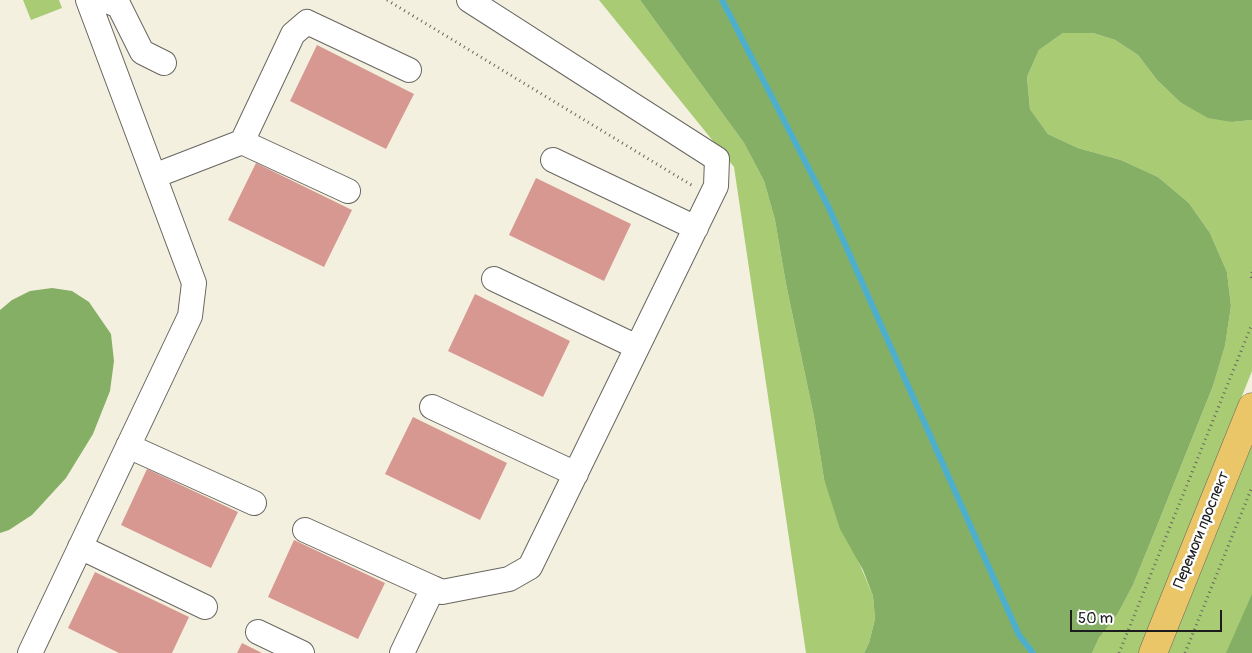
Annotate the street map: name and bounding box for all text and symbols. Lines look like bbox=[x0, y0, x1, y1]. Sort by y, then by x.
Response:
street label: Перемоги проспект bbox=[1170, 469, 1234, 591]
scale bar bbox=[1072, 600, 1224, 632]
text: 50 m bbox=[1078, 609, 1113, 628]

